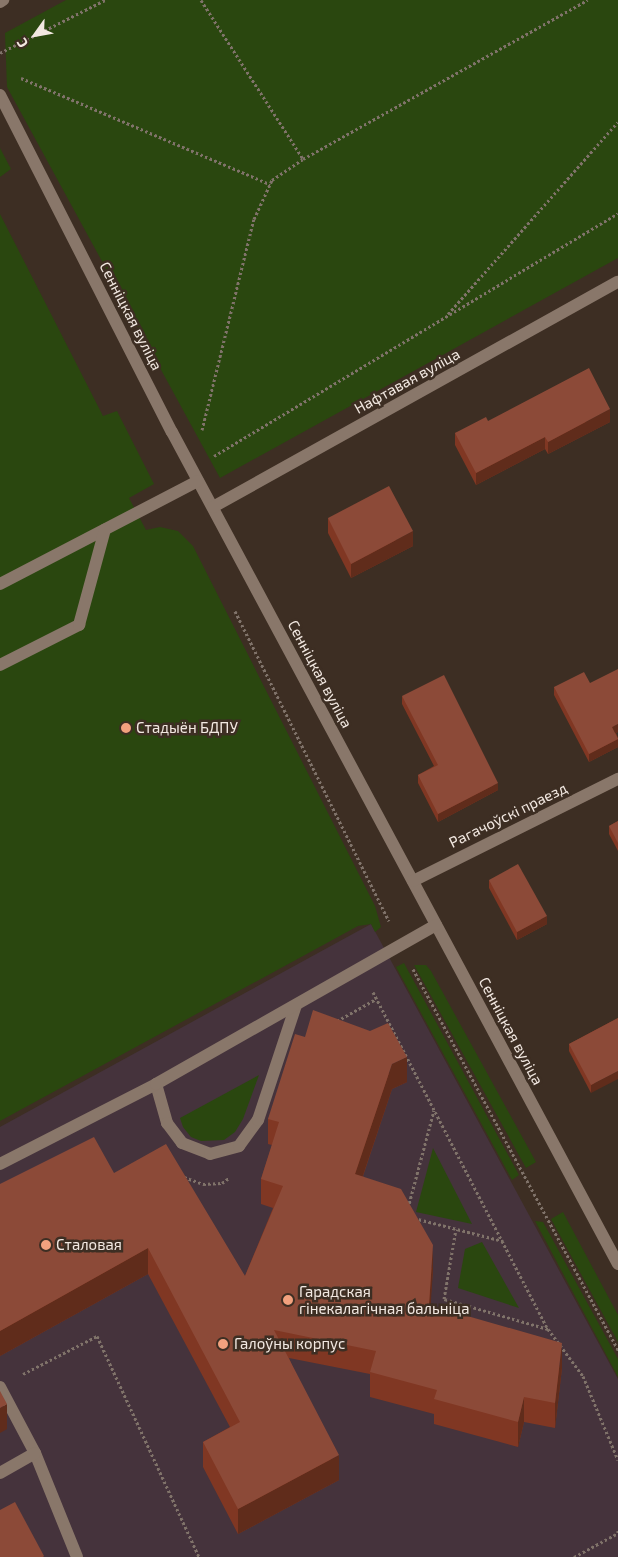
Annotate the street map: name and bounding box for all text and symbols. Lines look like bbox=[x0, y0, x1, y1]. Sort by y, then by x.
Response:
north arrow bbox=[10, 10, 60, 60]
text: С bbox=[12, 35, 31, 51]
street label: Сенніцкая вуліца bbox=[96, 259, 166, 373]
street label: Нафтавая вуліца bbox=[351, 345, 463, 417]
street label: Сенніцкая вуліца bbox=[284, 617, 356, 731]
place label: Стадыён БДПУ bbox=[136, 719, 238, 737]
marker: Стадыён БДПУ bbox=[120, 722, 132, 734]
street label: Рагачоўскі праезд bbox=[446, 779, 570, 851]
street label: Сенніцкая вуліца bbox=[475, 974, 547, 1088]
place label: Сталовая bbox=[56, 1236, 122, 1254]
marker: Сталовая bbox=[40, 1239, 52, 1251]
place label: Гарадская гінекалагічная бальніца bbox=[299, 1282, 469, 1317]
marker: Гарадская гінекалагічная бальніца bbox=[281, 1293, 295, 1307]
place label: Галоўны корпус bbox=[234, 1335, 345, 1353]
marker: Галоўны корпус bbox=[216, 1337, 230, 1351]

